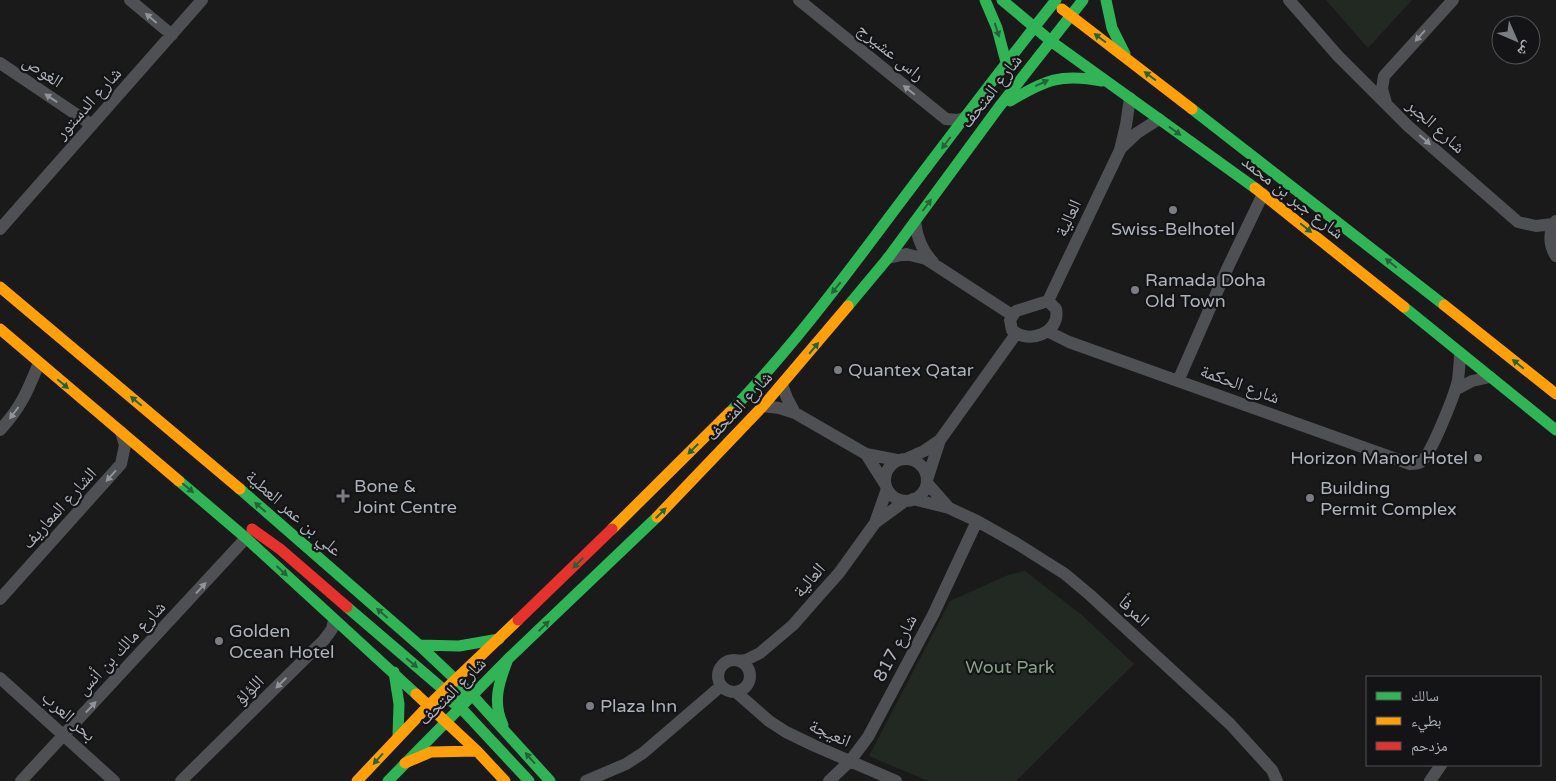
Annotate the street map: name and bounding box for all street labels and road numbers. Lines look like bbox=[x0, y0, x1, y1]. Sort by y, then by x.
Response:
street label: راس عشيرج bbox=[852, 18, 929, 87]
street label: الغوص bbox=[19, 50, 67, 92]
street label: شارع المتحف bbox=[955, 50, 1027, 132]
street label: شارع الدستور bbox=[49, 62, 126, 144]
street label: شارع الجبر bbox=[1401, 93, 1470, 158]
street label: شارع جبر بن محمد bbox=[1237, 150, 1349, 244]
street label: العالية bbox=[1050, 196, 1086, 240]
street label: شارع الحكمة bbox=[1197, 359, 1283, 409]
street label: شارع المتحف bbox=[701, 366, 777, 446]
street label: الشارع المعاريف bbox=[17, 463, 101, 553]
street label: علي بن عمر العطية bbox=[239, 465, 347, 564]
street label: العالية bbox=[788, 558, 830, 602]
street label: المرفأ bbox=[1114, 591, 1154, 631]
street label: شارع مالك بن أنس bbox=[72, 596, 170, 700]
street label: شارع 817 bbox=[868, 611, 922, 685]
street label: شارع المتحف bbox=[413, 652, 491, 730]
street label: اللؤلؤ bbox=[229, 670, 269, 710]
street label: بحر العرب bbox=[37, 686, 101, 746]
street label: انعيجة bbox=[806, 714, 854, 752]

